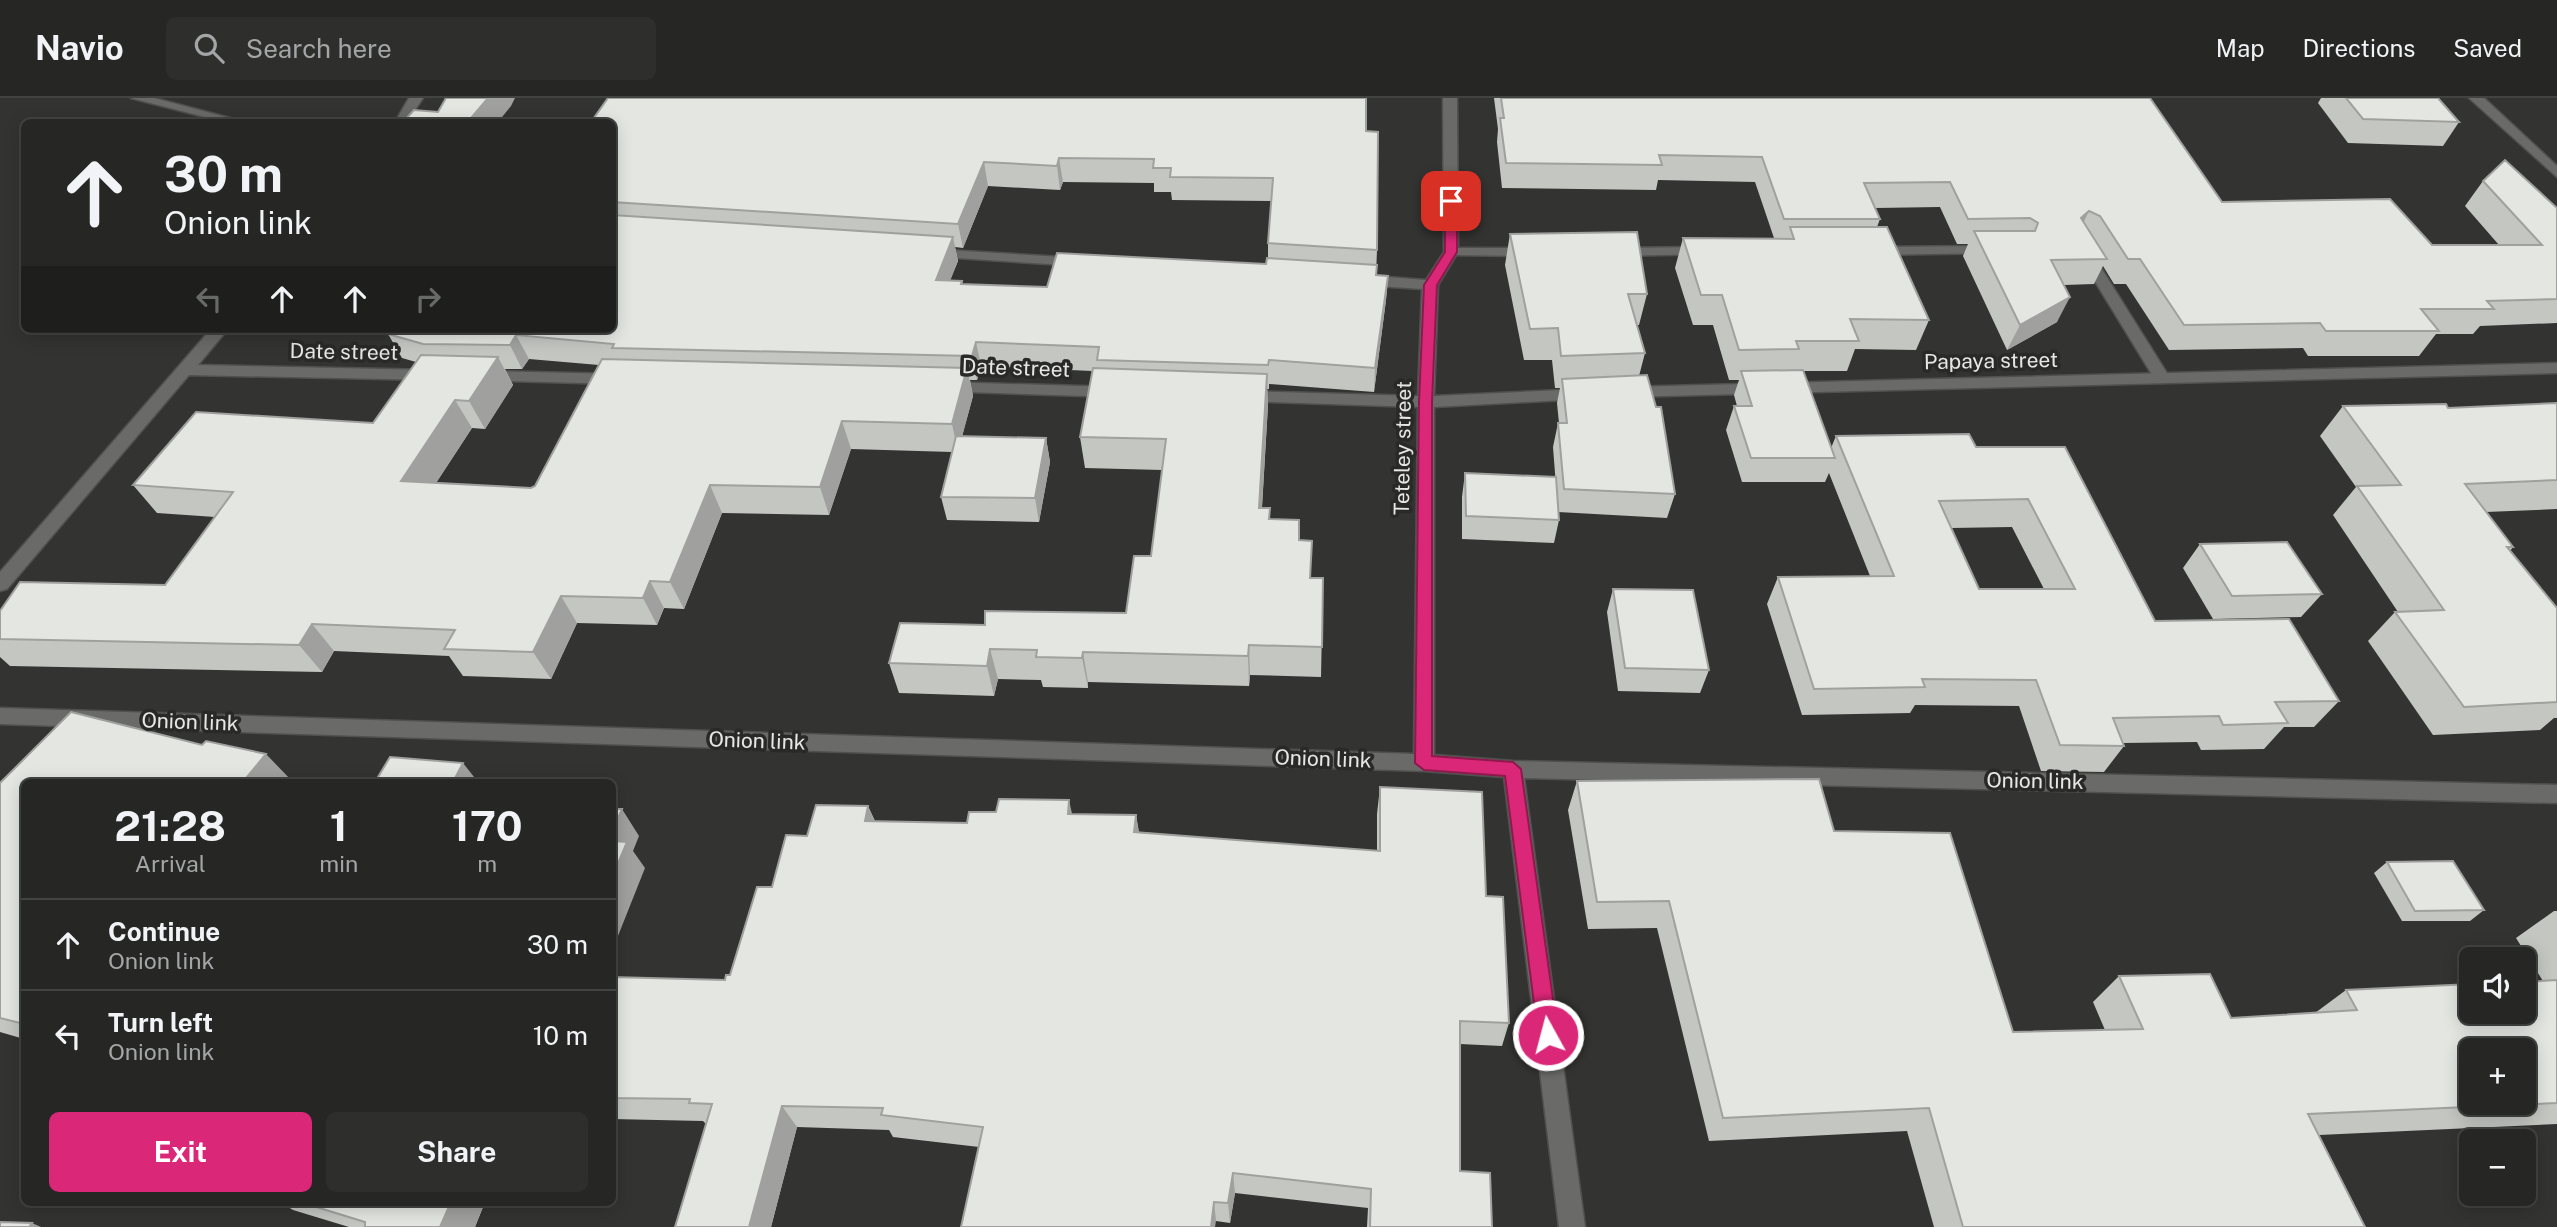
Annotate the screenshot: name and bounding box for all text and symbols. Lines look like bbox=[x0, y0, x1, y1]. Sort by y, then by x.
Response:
search box bbox=[166, 17, 656, 80]
text: Navio bbox=[35, 29, 124, 67]
icon: search bbox=[190, 29, 228, 67]
text: Search here bbox=[246, 33, 392, 64]
text: Map bbox=[2216, 34, 2265, 62]
text: Directions bbox=[2303, 34, 2415, 62]
text: Saved bbox=[2453, 34, 2522, 62]
text: 30 m bbox=[164, 145, 283, 203]
icon: ahead bbox=[49, 147, 140, 238]
pin bbox=[1421, 171, 1481, 231]
icon: arrive bbox=[1432, 182, 1470, 220]
text: Onion link bbox=[164, 204, 312, 241]
icon: left bbox=[190, 280, 228, 318]
icon: ahead bbox=[263, 280, 301, 318]
icon: ahead bbox=[336, 280, 374, 318]
icon: right bbox=[409, 280, 447, 318]
street label: Date street bbox=[290, 338, 398, 365]
street label: Papaya street bbox=[1924, 347, 2058, 374]
street label: Date street bbox=[961, 353, 1071, 382]
street label: Teteley street bbox=[1389, 381, 1416, 515]
street label: Onion link bbox=[141, 707, 239, 736]
street label: Onion link bbox=[708, 726, 806, 755]
street label: Onion link bbox=[1274, 744, 1372, 773]
street label: Onion link bbox=[1986, 767, 2084, 794]
text: 21:28 bbox=[114, 801, 226, 850]
text: 1 bbox=[330, 801, 348, 850]
text: 170 bbox=[452, 801, 523, 850]
text: Arrival bbox=[135, 850, 206, 877]
text: min bbox=[319, 850, 358, 877]
text: m bbox=[477, 850, 497, 877]
text: Continue bbox=[108, 916, 220, 947]
icon: ahead bbox=[49, 926, 87, 964]
text: 30 m bbox=[527, 929, 588, 960]
text: Onion link bbox=[108, 947, 214, 974]
map controls bbox=[2459, 947, 2536, 1206]
button: sound bbox=[2459, 947, 2536, 1024]
position arrow bbox=[1511, 998, 1585, 1072]
text: Turn left bbox=[108, 1007, 213, 1038]
icon: left bbox=[49, 1017, 87, 1055]
text: 10 m bbox=[533, 1020, 588, 1051]
text: Onion link bbox=[108, 1038, 214, 1065]
button: + bbox=[2459, 1038, 2536, 1115]
button: Exit bbox=[49, 1112, 312, 1192]
button: Share bbox=[326, 1112, 588, 1192]
button: − bbox=[2459, 1129, 2536, 1206]

